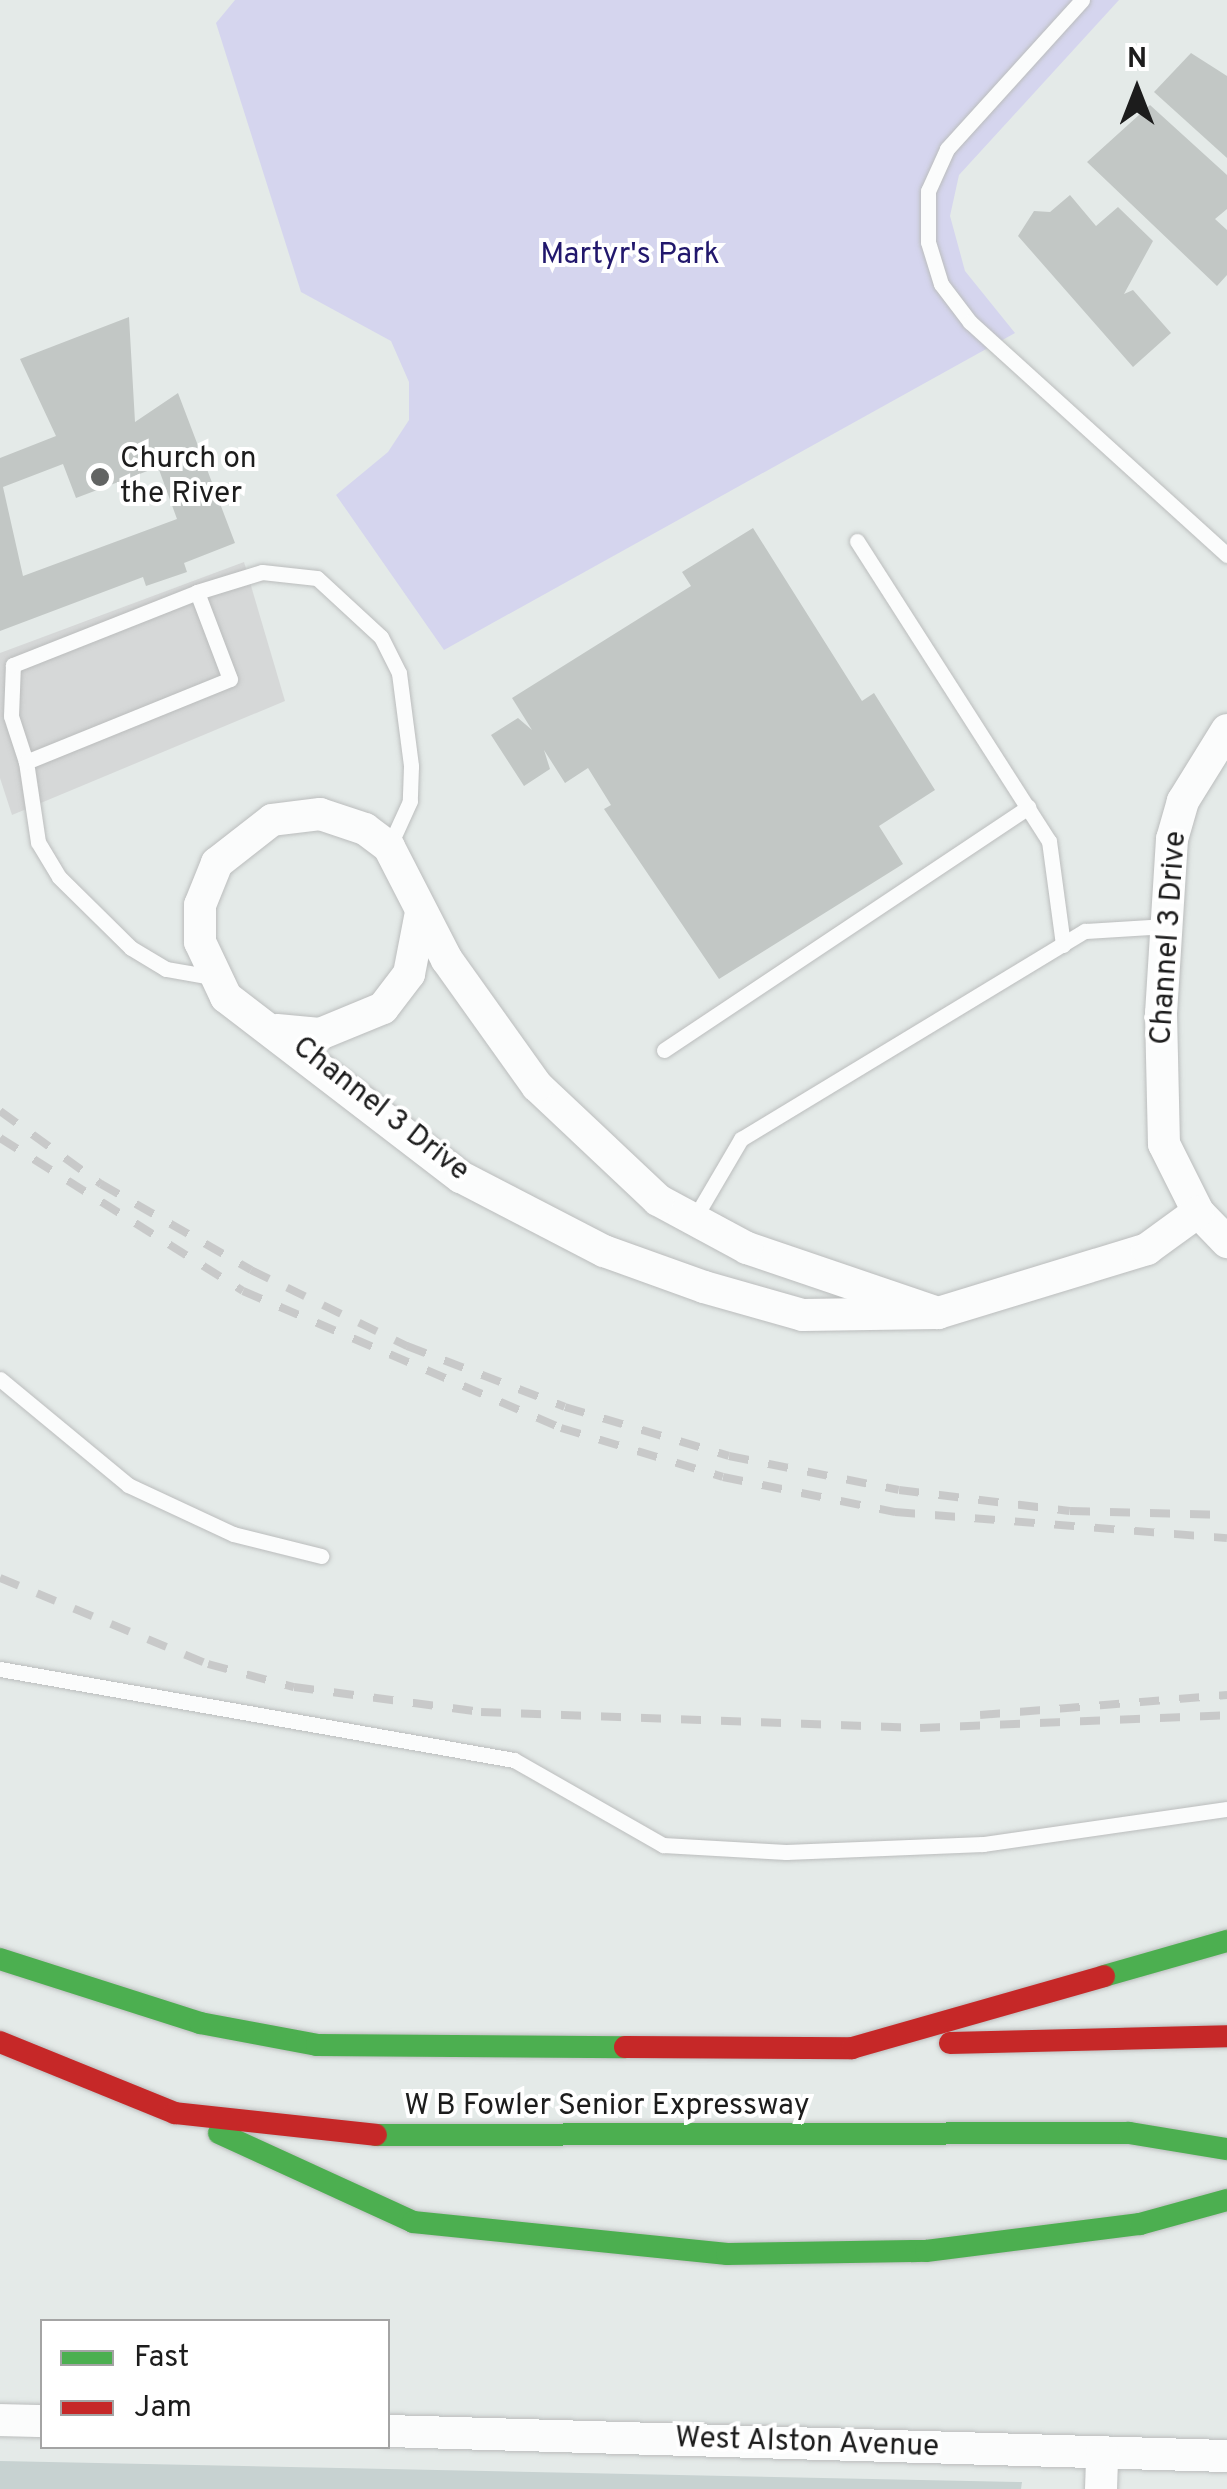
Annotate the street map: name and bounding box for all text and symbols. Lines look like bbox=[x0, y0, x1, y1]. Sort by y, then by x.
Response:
north arrow bbox=[1087, 40, 1187, 140]
text: N bbox=[1127, 42, 1147, 78]
park label: Martyr's Park bbox=[540, 238, 720, 274]
place label: Church on the River bbox=[120, 442, 257, 512]
marker: Church on the River bbox=[89, 466, 111, 488]
street label: Channel 3 Drive bbox=[1145, 830, 1195, 1046]
street label: Channel 3 Drive bbox=[284, 1030, 476, 1190]
street label: W B Fowler Senior Expressway bbox=[404, 2089, 810, 2125]
legend bbox=[40, 2319, 390, 2449]
text: Fast bbox=[134, 2340, 189, 2377]
text: Jam bbox=[134, 2390, 192, 2427]
street label: West Alston Avenue bbox=[673, 2421, 941, 2467]

